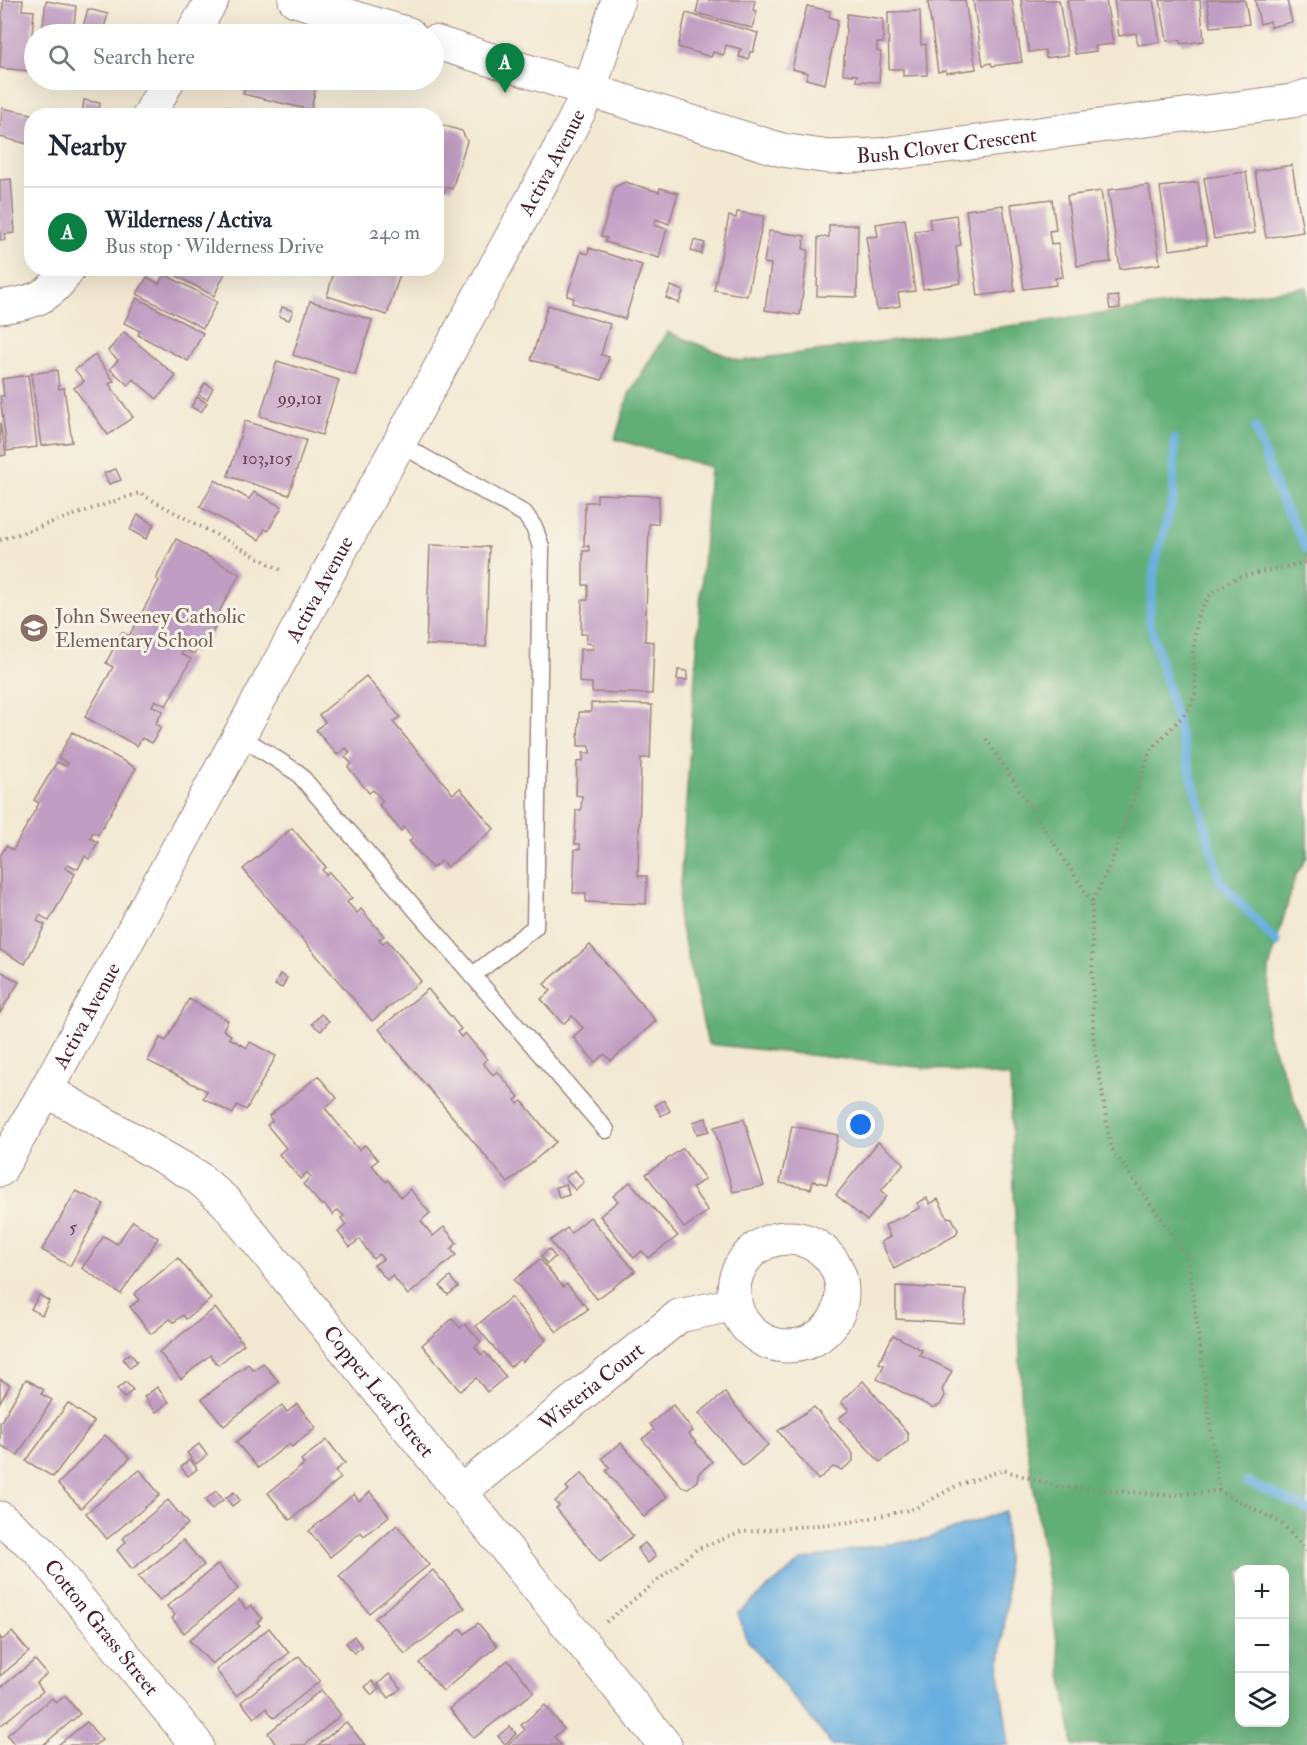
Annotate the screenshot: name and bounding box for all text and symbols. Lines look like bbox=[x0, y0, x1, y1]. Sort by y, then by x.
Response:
search box bbox=[24, 24, 444, 90]
icon: search bbox=[45, 41, 78, 74]
text: Search here bbox=[93, 43, 195, 71]
pin: A bbox=[486, 44, 524, 93]
street label: Activa Avenue bbox=[512, 105, 592, 221]
street label: Bush Clover Crescent bbox=[856, 121, 1038, 170]
text: Nearby bbox=[48, 131, 126, 163]
text: Wilderness / Activa bbox=[105, 206, 272, 234]
text: A bbox=[61, 220, 74, 245]
text: 240 m bbox=[369, 220, 420, 245]
text: Bus stop · Wilderness Drive bbox=[105, 234, 324, 259]
house number: 99,101 bbox=[276, 387, 322, 410]
house number: 103,105 bbox=[242, 447, 292, 470]
street label: Activa Avenue bbox=[279, 531, 360, 648]
place label: John Sweeney Catholic Elementary School bbox=[54, 603, 246, 654]
school or university icon: John Sweeney Catholic Elementary School bbox=[18, 612, 50, 644]
street label: Activa Avenue bbox=[47, 958, 127, 1075]
your location bbox=[846, 1110, 875, 1139]
house number: 5 bbox=[69, 1216, 77, 1239]
street label: Copper Leaf Street bbox=[317, 1320, 440, 1463]
street label: Wisteria Court bbox=[533, 1336, 650, 1438]
street label: Cotton Grass Street bbox=[38, 1554, 165, 1702]
map controls bbox=[1235, 1565, 1289, 1727]
button: + bbox=[1235, 1565, 1289, 1619]
button: − bbox=[1235, 1619, 1289, 1673]
button: layers bbox=[1235, 1673, 1289, 1727]

